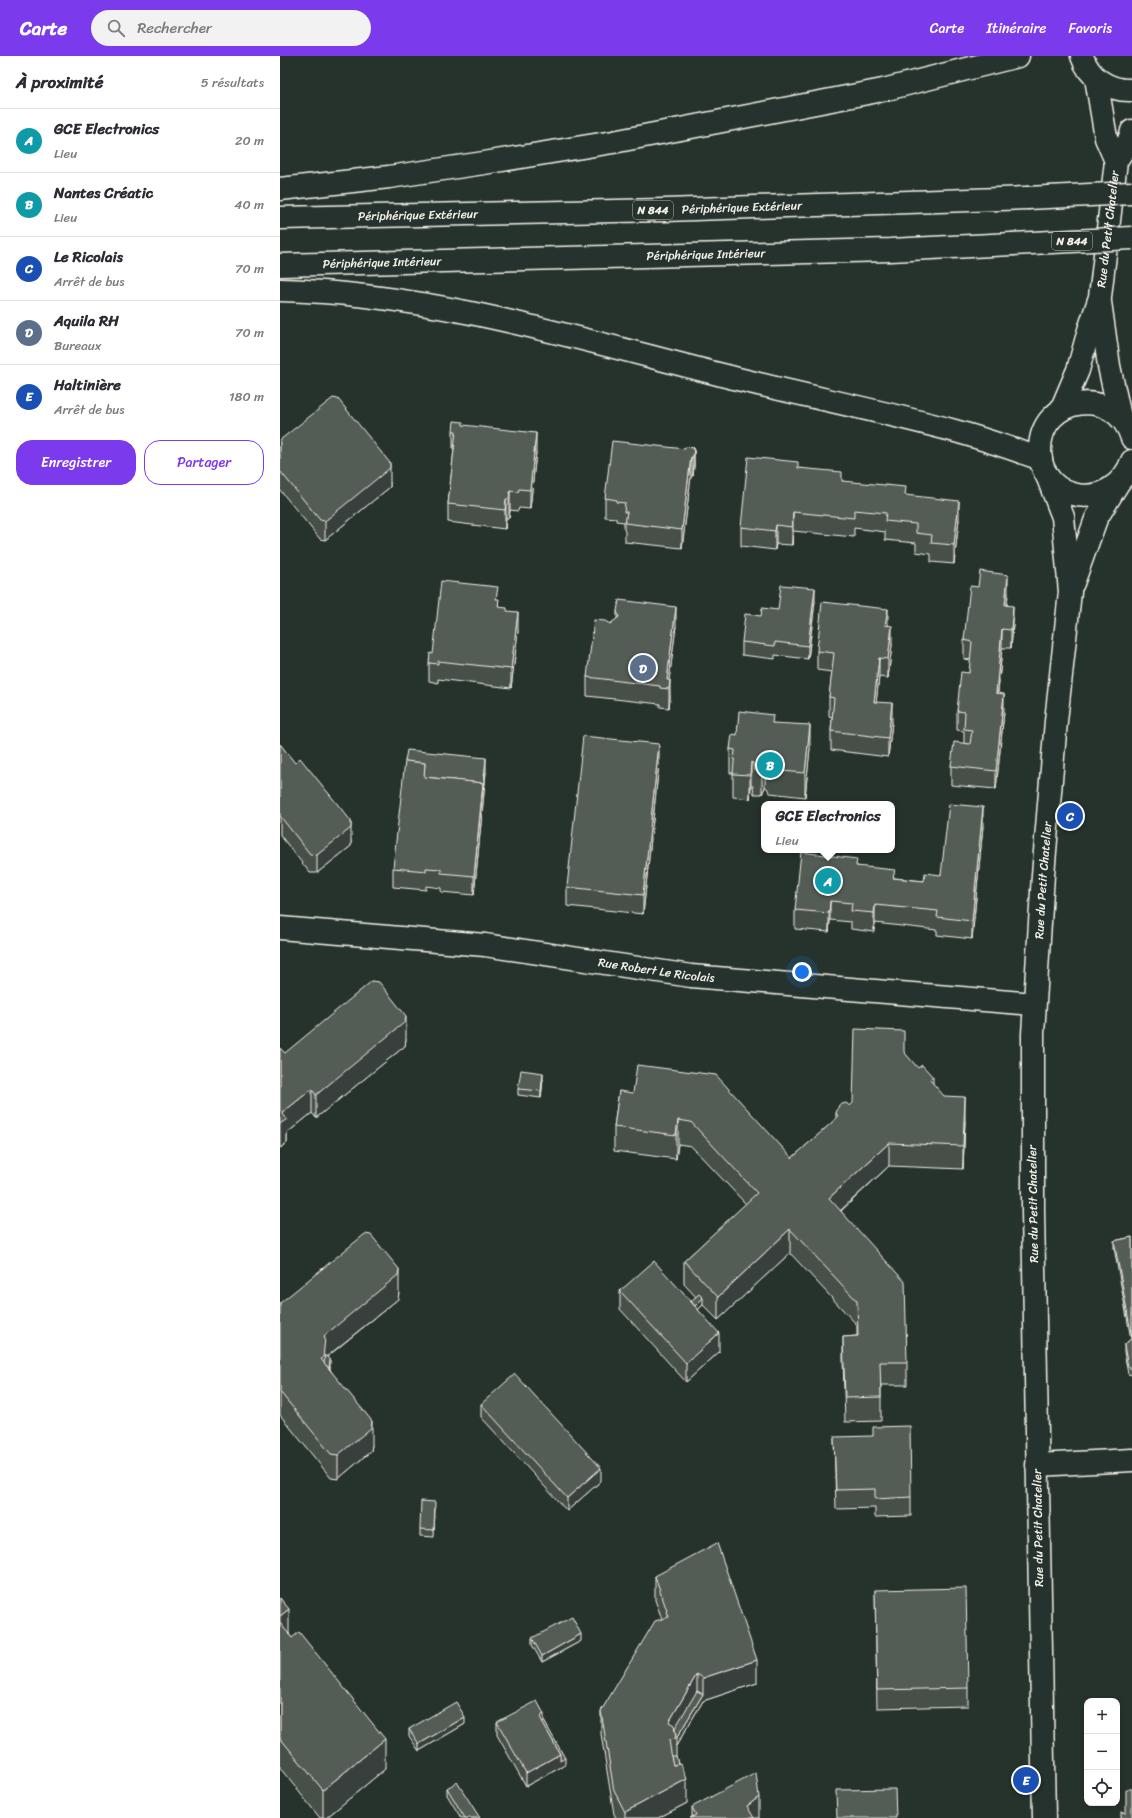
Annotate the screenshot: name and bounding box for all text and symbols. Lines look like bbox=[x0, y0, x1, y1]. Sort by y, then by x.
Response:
search box bbox=[91, 10, 371, 46]
text: Carte bbox=[20, 12, 67, 45]
text: Rechercher bbox=[137, 15, 212, 41]
text: Carte bbox=[930, 16, 965, 41]
text: Itinéraire bbox=[987, 16, 1046, 41]
text: Favoris bbox=[1068, 16, 1112, 41]
icon: search bbox=[105, 17, 127, 39]
text: À proximité bbox=[16, 67, 103, 97]
text: 5 résultats bbox=[201, 71, 264, 94]
text: GCE Electronics bbox=[54, 116, 159, 142]
text: A bbox=[25, 129, 33, 152]
text: 20 m bbox=[235, 129, 264, 152]
text: Lieu bbox=[54, 142, 77, 165]
street label: Rue du Petit Chatelier bbox=[1090, 168, 1126, 289]
text: Nantes Créatic bbox=[54, 180, 153, 206]
text: B bbox=[25, 193, 33, 216]
text: 40 m bbox=[234, 193, 264, 216]
street label: Périphérique Extérieur bbox=[681, 194, 803, 220]
road number: N 844 bbox=[633, 201, 673, 219]
street label: Périphérique Extérieur bbox=[358, 203, 479, 227]
text: Lieu bbox=[54, 206, 77, 229]
road number: N 844 bbox=[1052, 232, 1092, 250]
street label: Périphérique Intérieur bbox=[646, 242, 767, 267]
text: Le Ricolais bbox=[54, 244, 123, 270]
street label: Périphérique Intérieur bbox=[322, 250, 443, 275]
text: C bbox=[25, 257, 33, 280]
text: 70 m bbox=[235, 257, 264, 280]
text: Arrêt de bus bbox=[54, 270, 125, 293]
text: Aquila RH bbox=[54, 308, 119, 334]
text: D bbox=[25, 321, 33, 344]
text: 70 m bbox=[235, 321, 264, 344]
text: Bureaux bbox=[54, 334, 101, 357]
text: Haltinière bbox=[54, 372, 121, 398]
text: E bbox=[25, 385, 33, 408]
text: 180 m bbox=[229, 385, 264, 408]
text: Arrêt de bus bbox=[54, 398, 125, 421]
button: Enregistrer bbox=[16, 440, 136, 485]
button: Partager bbox=[144, 440, 264, 485]
pin: D bbox=[630, 653, 656, 683]
pin: B bbox=[757, 750, 783, 780]
popup bbox=[761, 801, 895, 853]
pin: C bbox=[1057, 801, 1083, 831]
text: GCE Electronics bbox=[775, 803, 881, 829]
street label: Rue du Petit Chatelier bbox=[1028, 820, 1059, 940]
text: Lieu bbox=[775, 829, 799, 852]
pin: A bbox=[815, 866, 841, 896]
street label: Rue Robert Le Ricolais bbox=[597, 951, 715, 989]
your location bbox=[792, 962, 812, 982]
street label: Rue du Petit Chatelier bbox=[1021, 1144, 1045, 1263]
street label: Rue du Petit Chatelier bbox=[1026, 1468, 1050, 1587]
map controls bbox=[1084, 1698, 1120, 1806]
button: + bbox=[1084, 1698, 1120, 1734]
button: − bbox=[1084, 1734, 1120, 1770]
pin: E bbox=[1013, 1765, 1039, 1795]
button: locate bbox=[1084, 1770, 1120, 1806]

